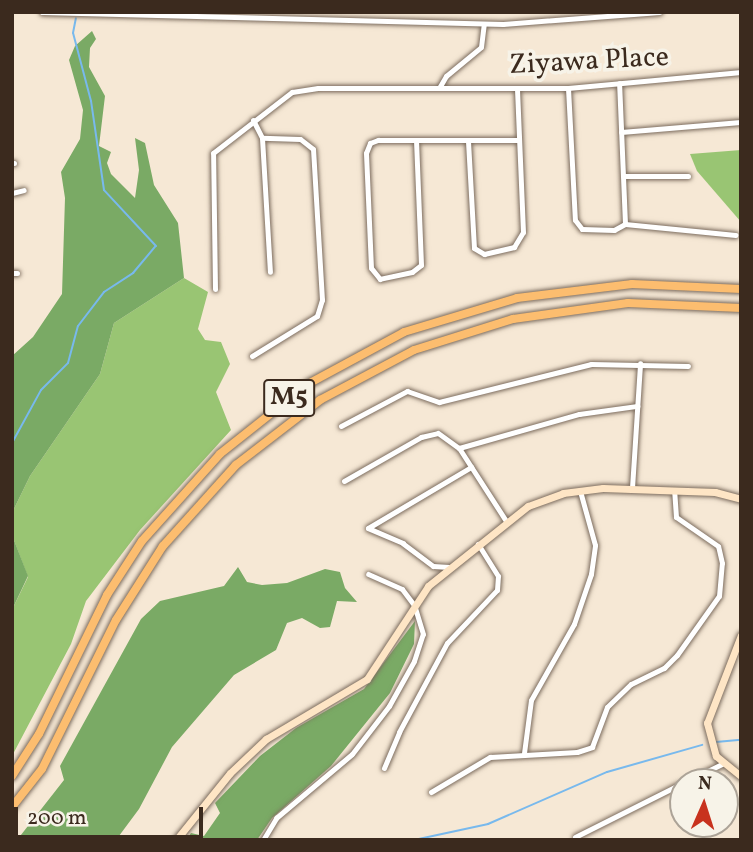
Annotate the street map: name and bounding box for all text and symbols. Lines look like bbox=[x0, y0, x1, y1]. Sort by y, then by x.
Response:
street label: Ziyawa Place bbox=[508, 41, 670, 83]
road number: M5 bbox=[263, 376, 315, 420]
north arrow bbox=[669, 768, 739, 838]
text: N bbox=[697, 771, 713, 797]
scale bar bbox=[18, 792, 206, 836]
text: 200 m bbox=[27, 804, 87, 833]

